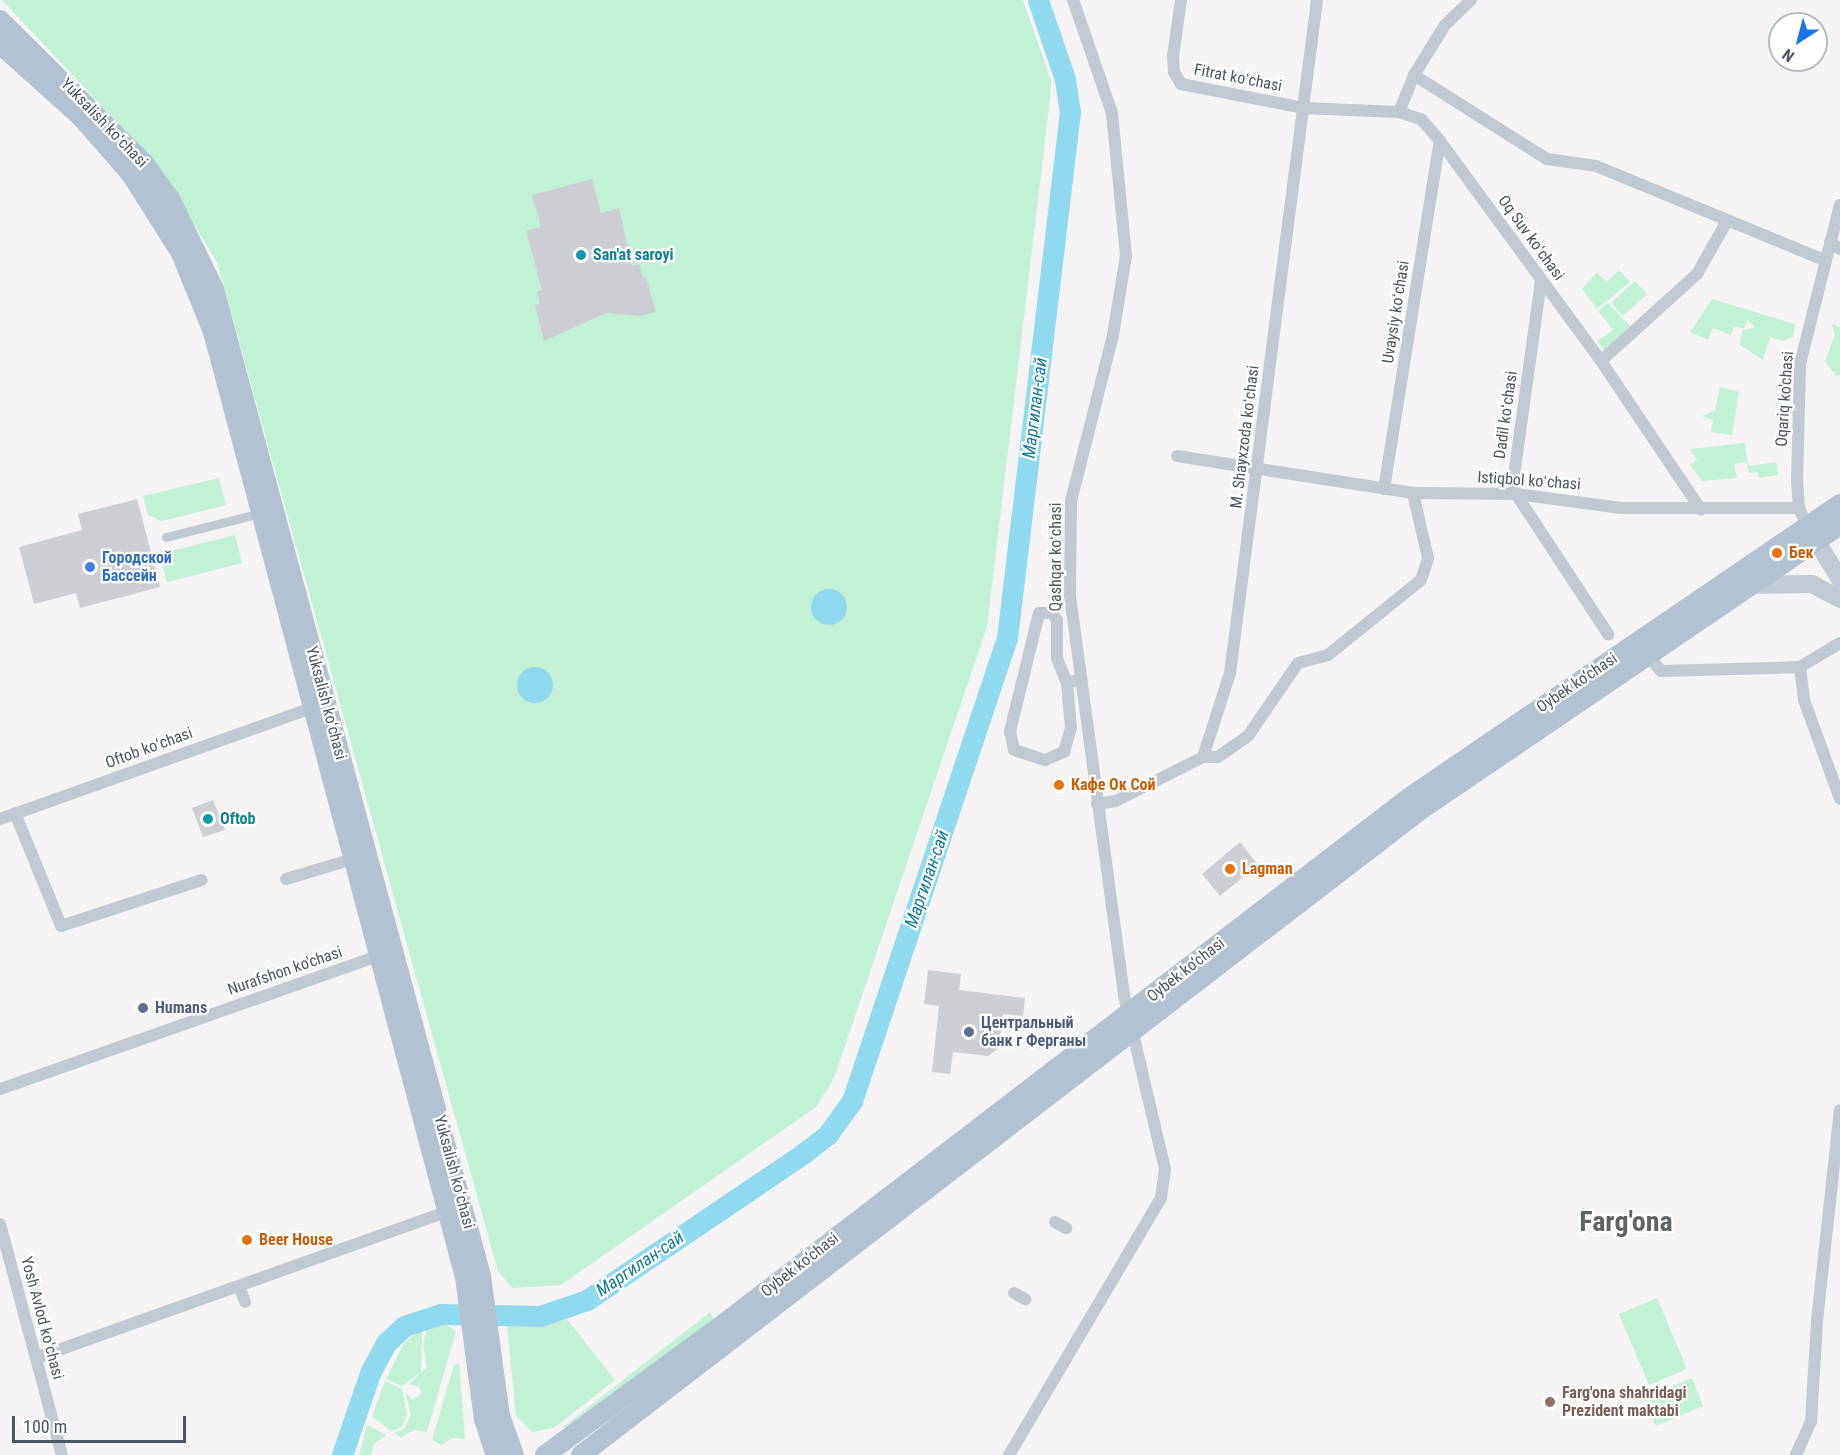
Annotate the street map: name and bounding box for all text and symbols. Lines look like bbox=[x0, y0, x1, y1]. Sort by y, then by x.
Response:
north arrow bbox=[1768, 12, 1828, 72]
text: N bbox=[1779, 45, 1798, 66]
street label: Fitrat koʻchasi bbox=[1192, 60, 1284, 96]
street label: Yuksalish koʻchasi bbox=[57, 74, 151, 172]
street label: Oq Suv koʻchasi bbox=[1494, 192, 1568, 284]
place label: San'at saroyi bbox=[593, 245, 674, 265]
marker: San'at saroyi bbox=[574, 248, 588, 262]
street label: Uvaysiy koʻchasi bbox=[1378, 259, 1414, 365]
street label: Oqariq ko'chasi bbox=[1772, 351, 1798, 447]
water label: Маргилан-сай bbox=[1018, 356, 1052, 460]
street label: M. Shayxzoda koʻchasi bbox=[1227, 364, 1263, 510]
street label: Dadil koʻchasi bbox=[1490, 370, 1522, 460]
street label: Istiqbol koʻchasi bbox=[1477, 468, 1581, 494]
street label: Qashqar koʻchasi bbox=[1046, 502, 1066, 612]
place label: Бек bbox=[1789, 543, 1813, 563]
marker: Бек bbox=[1770, 546, 1784, 560]
place label: Городской Бассейн bbox=[102, 548, 172, 586]
marker: Городской Бассейн bbox=[83, 560, 97, 574]
street label: Yuksalish koʻchasi bbox=[302, 644, 350, 762]
street label: Oybek ko‘chasi bbox=[1533, 649, 1621, 717]
street label: Oftob koʻchasi bbox=[103, 723, 195, 773]
place label: Кафе Ок Сой bbox=[1071, 775, 1156, 795]
marker: Кафе Ок Сой bbox=[1052, 778, 1066, 792]
place label: Oftob bbox=[220, 809, 255, 829]
marker: Oftob bbox=[201, 812, 215, 826]
water label: Маргилан-сай bbox=[900, 828, 954, 930]
place label: Lagman bbox=[1242, 859, 1293, 879]
marker: Lagman bbox=[1223, 862, 1237, 876]
street label: Oybek ko‘chasi bbox=[1143, 934, 1229, 1006]
street label: Nurafshon ko'chasi bbox=[225, 942, 345, 1000]
place label: Humans bbox=[155, 998, 207, 1018]
marker: Humans bbox=[136, 1001, 150, 1015]
place label: Центральный банк г Ферганы bbox=[981, 1013, 1086, 1051]
marker: Центральный банк г Ферганы bbox=[962, 1025, 976, 1039]
street label: Yuksalish koʻchasi bbox=[430, 1113, 478, 1231]
district label: Farg'ona bbox=[1579, 1205, 1673, 1239]
water label: Маргилан-сай bbox=[592, 1227, 688, 1301]
street label: Oybek ko‘chasi bbox=[757, 1229, 843, 1301]
place label: Beer House bbox=[259, 1230, 333, 1250]
marker: Beer House bbox=[240, 1233, 254, 1247]
street label: Yosh Avlod koʻchasi bbox=[16, 1255, 68, 1381]
place label: Farg'ona shahridagi Prezident maktabi bbox=[1562, 1383, 1686, 1421]
marker: Farg'ona shahridagi Prezident maktabi bbox=[1543, 1395, 1557, 1409]
scale bar bbox=[15, 1404, 189, 1442]
text: 100 m bbox=[23, 1416, 67, 1437]

